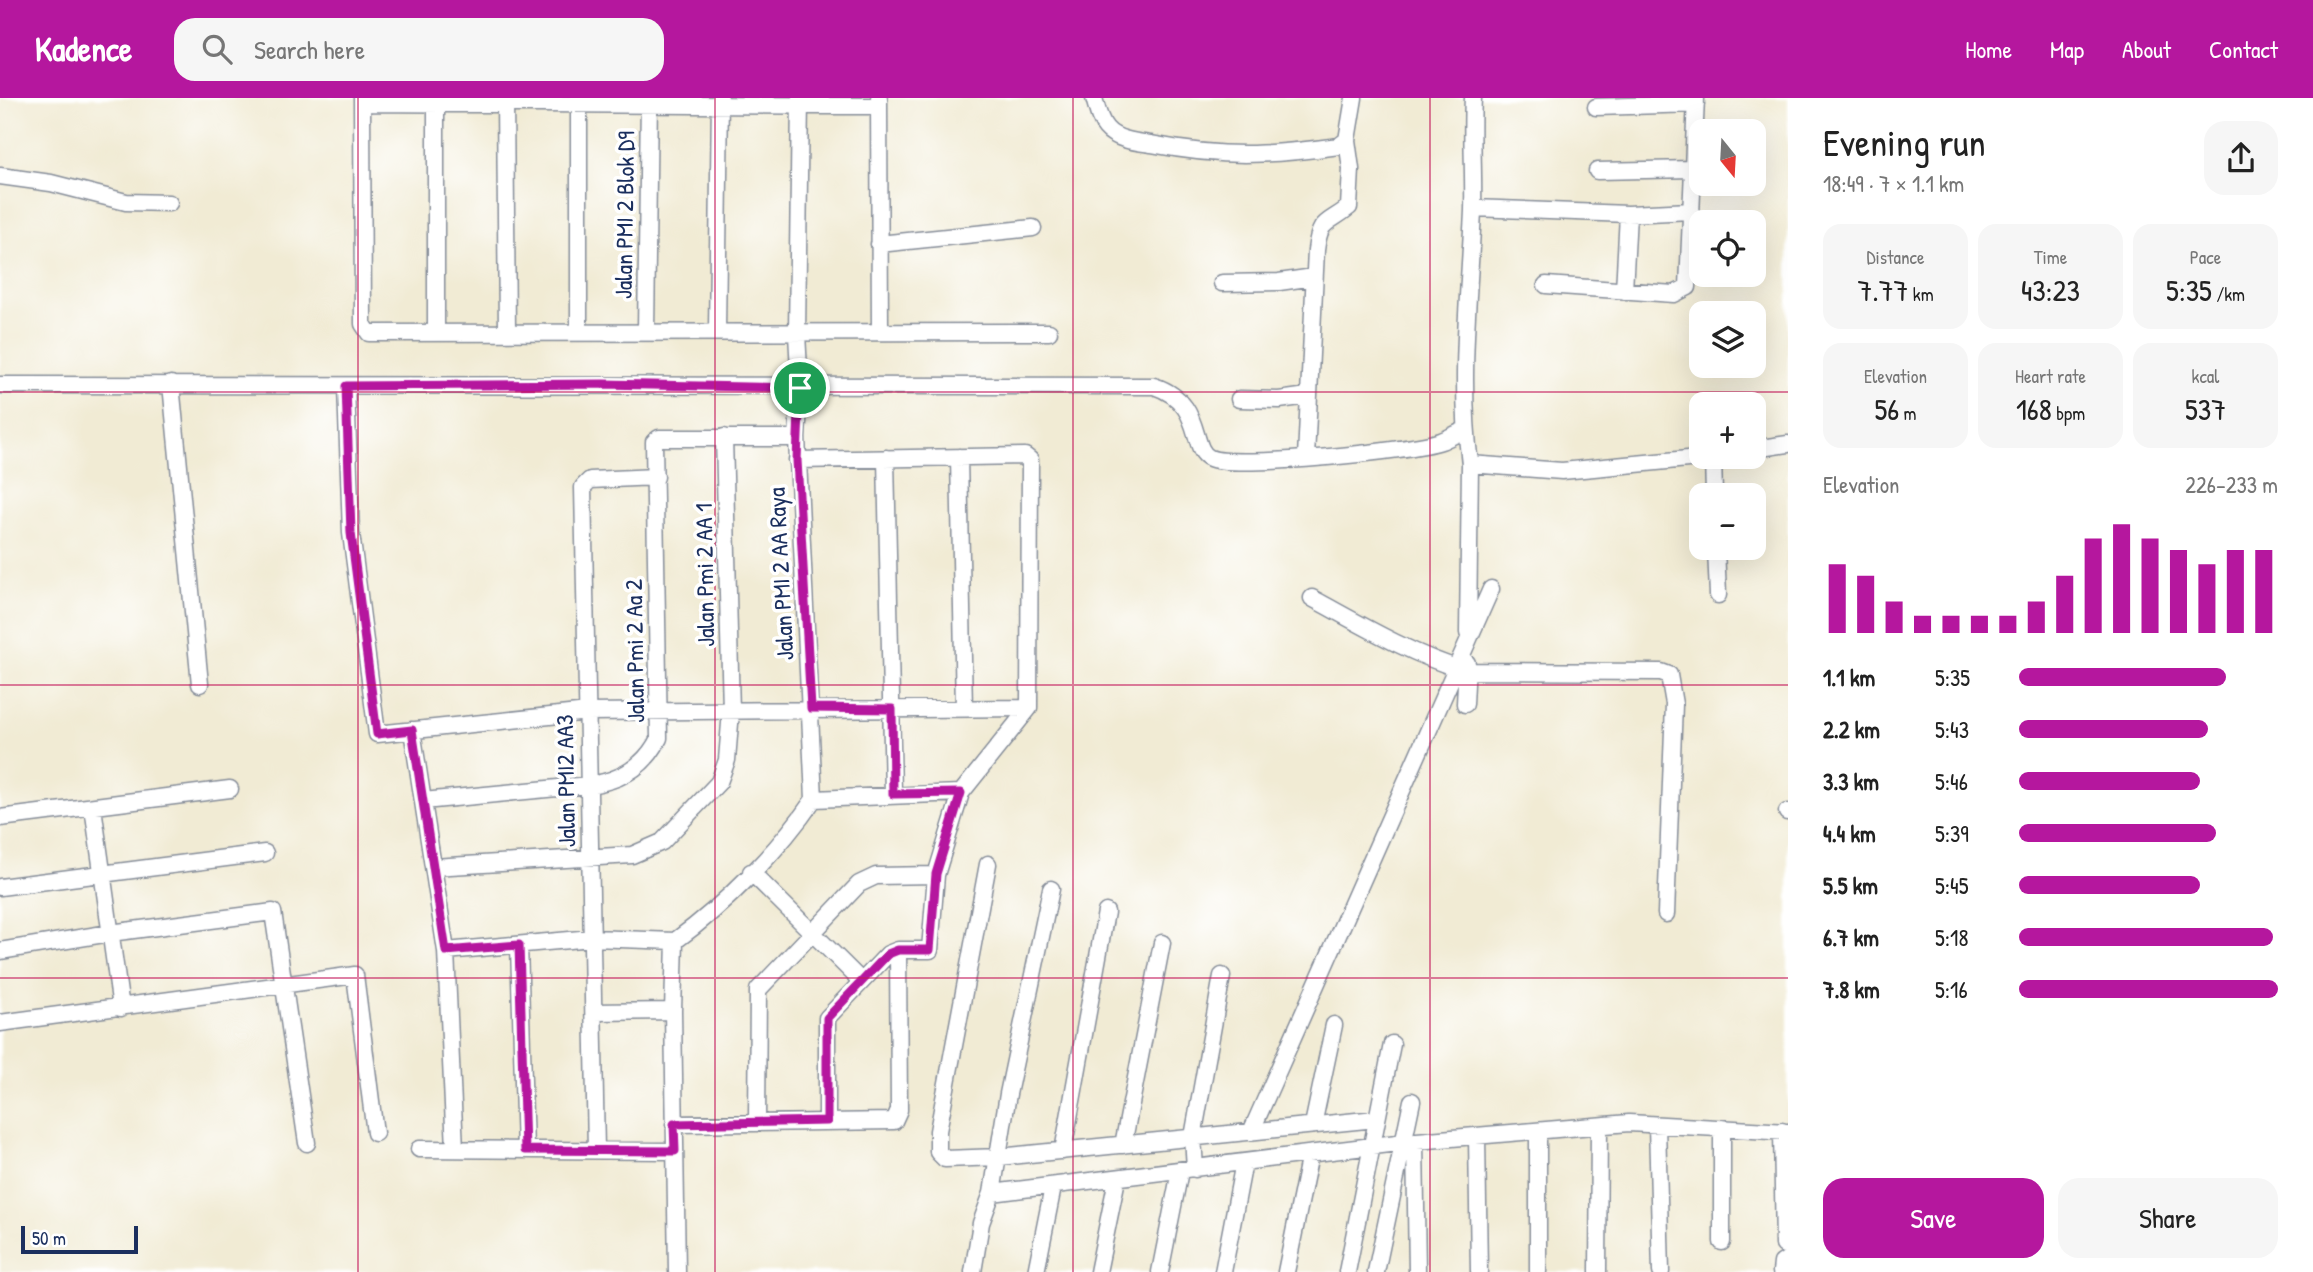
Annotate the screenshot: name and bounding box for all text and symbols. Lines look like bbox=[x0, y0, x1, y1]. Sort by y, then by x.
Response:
search box bbox=[174, 18, 664, 81]
text: Kadence bbox=[35, 27, 132, 71]
icon: search bbox=[198, 30, 236, 68]
text: Search here bbox=[254, 32, 365, 67]
text: Home bbox=[1965, 33, 2012, 65]
text: Map bbox=[2050, 33, 2084, 65]
text: About bbox=[2122, 33, 2171, 65]
text: Contact bbox=[2209, 33, 2278, 65]
text: Evening run bbox=[1823, 116, 1986, 168]
north arrow bbox=[1689, 119, 1766, 196]
map controls bbox=[1689, 119, 1766, 560]
button: share bbox=[2204, 121, 2278, 195]
street label: Jalan PMI 2 Blok D9 bbox=[607, 130, 641, 299]
text: 18:49 · 7 × 1.1 km bbox=[1823, 168, 1964, 199]
button: locate bbox=[1689, 210, 1766, 287]
text: Distance bbox=[1866, 244, 1925, 270]
text: Time bbox=[2034, 244, 2067, 270]
text: Pace bbox=[2190, 244, 2221, 270]
text: 7.77 bbox=[1857, 270, 1908, 310]
text: 43:23 bbox=[2021, 270, 2080, 310]
text: 5:35 bbox=[2166, 270, 2212, 310]
text: km bbox=[1908, 281, 1934, 307]
text: /km bbox=[2212, 281, 2245, 307]
button: layers bbox=[1689, 301, 1766, 378]
pin bbox=[770, 358, 830, 418]
text: Elevation bbox=[1864, 363, 1927, 389]
text: Heart rate bbox=[2015, 363, 2086, 389]
text: kcal bbox=[2192, 363, 2219, 389]
icon: arrive bbox=[781, 369, 819, 407]
text: 56 bbox=[1875, 389, 1899, 429]
text: 168 bbox=[2016, 389, 2052, 429]
text: 537 bbox=[2185, 389, 2226, 429]
button: + bbox=[1689, 392, 1766, 469]
text: m bbox=[1899, 400, 1916, 426]
text: bpm bbox=[2052, 400, 2085, 426]
text: Elevation bbox=[1823, 469, 1899, 500]
text: 226–233 m bbox=[2185, 469, 2278, 500]
button: − bbox=[1689, 483, 1766, 560]
street label: Jalan PMI 2 AA Raya bbox=[759, 487, 801, 661]
street label: Jalan Pmi 2 AA 1 bbox=[687, 503, 721, 647]
street label: Jalan Pmi 2 Aa 2 bbox=[617, 579, 651, 723]
text: 1.1 km bbox=[1823, 662, 1875, 693]
text: 5:35 bbox=[1935, 662, 1970, 693]
street label: Jalan PMI2 AA3 bbox=[548, 714, 582, 848]
text: 2.2 km bbox=[1823, 714, 1880, 745]
text: 5:43 bbox=[1935, 714, 1969, 745]
text: 3.3 km bbox=[1823, 766, 1879, 797]
text: 5:46 bbox=[1935, 766, 1968, 797]
text: 4.4 km bbox=[1823, 818, 1876, 849]
text: 5:39 bbox=[1935, 818, 1969, 849]
text: 5.5 km bbox=[1823, 870, 1878, 901]
text: 5:45 bbox=[1935, 870, 1968, 901]
text: 6.7 km bbox=[1823, 922, 1879, 953]
text: 5:18 bbox=[1935, 922, 1968, 953]
text: 7.8 km bbox=[1823, 974, 1880, 1005]
text: 5:16 bbox=[1935, 974, 1968, 1005]
button: Save bbox=[1823, 1178, 2044, 1258]
button: Share bbox=[2058, 1178, 2278, 1258]
scale bar bbox=[21, 1223, 138, 1255]
text: 50 m bbox=[32, 1225, 66, 1251]

